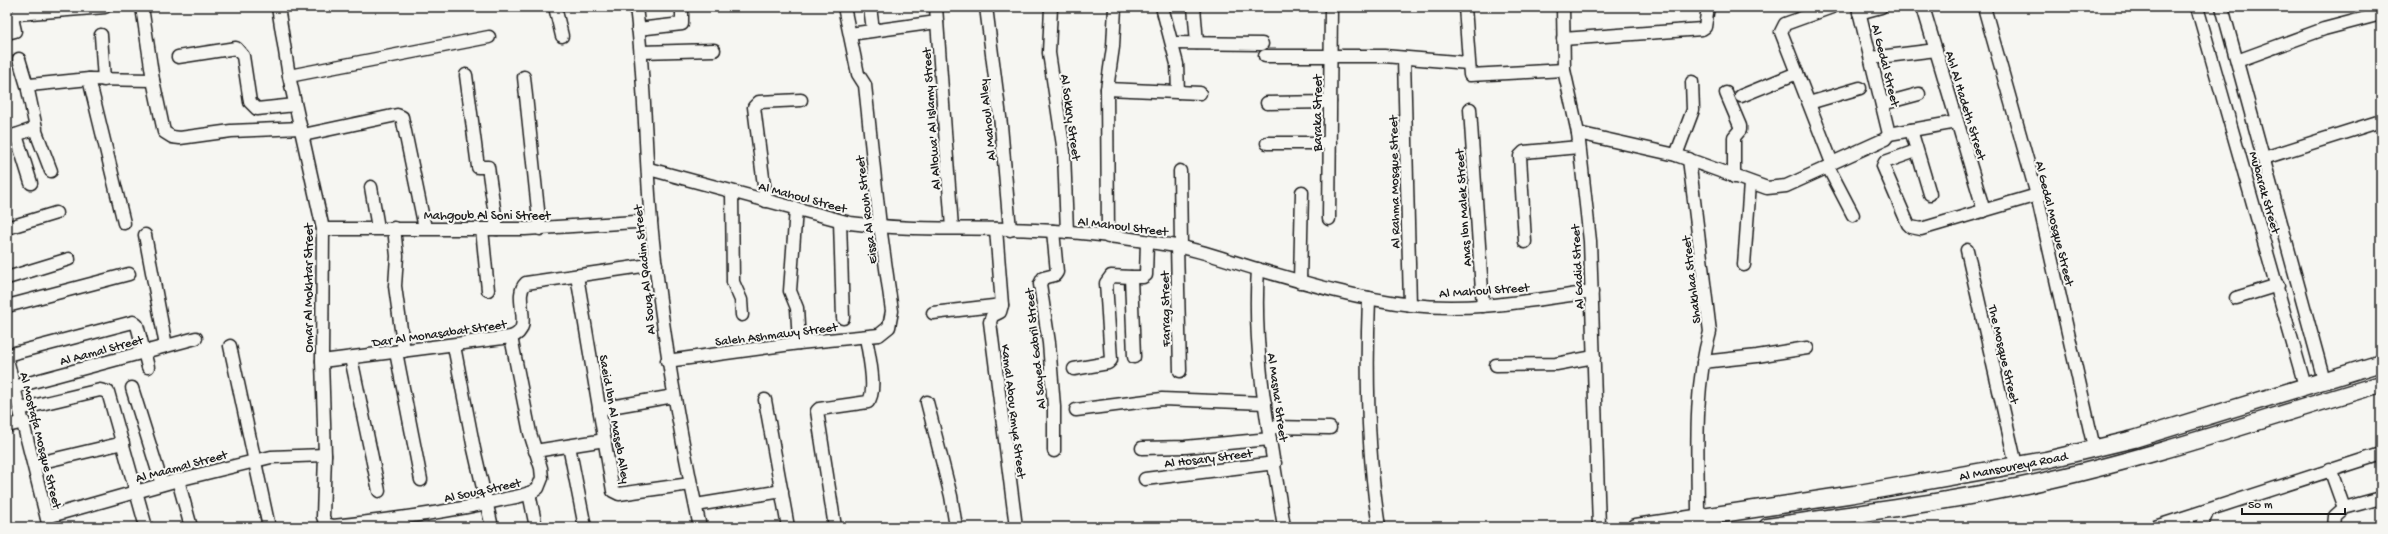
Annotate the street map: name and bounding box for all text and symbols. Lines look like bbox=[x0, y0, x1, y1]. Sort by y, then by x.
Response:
street label: Al Gedal Street bbox=[1867, 23, 1902, 110]
street label: Al Allowa' Al Islamy Street bbox=[920, 46, 945, 190]
street label: Ahl Al Hadeth Street bbox=[1941, 49, 1989, 164]
street label: Al Sokkry Street bbox=[1056, 73, 1083, 163]
street label: Baraka Street bbox=[1311, 73, 1326, 152]
street label: Al Mahoul Alley bbox=[977, 78, 1000, 161]
street label: Al Rahma Mosque Street bbox=[1387, 114, 1404, 249]
street label: Anas Ibn Malek Street bbox=[1453, 147, 1476, 267]
street label: Mubarak Street bbox=[2245, 150, 2283, 237]
street label: Eissa Al Rouh Street bbox=[853, 153, 882, 265]
street label: Al Gedal Mosque Street bbox=[2031, 160, 2077, 289]
street label: Al Mahoul Street bbox=[757, 179, 850, 218]
street label: Al Souq Al Qadim Street bbox=[631, 202, 660, 335]
street label: Mahgoub Al Soni Street bbox=[424, 209, 552, 224]
street label: Al Mahoul Street bbox=[1077, 215, 1170, 241]
street label: Omar Al Mokhtar Street bbox=[302, 222, 317, 352]
street label: Al Gadid Street bbox=[1569, 222, 1588, 310]
street label: Shakhlaa Street bbox=[1679, 233, 1705, 324]
street label: Farrag Street bbox=[1158, 269, 1175, 348]
street label: Al Mahoul Street bbox=[1439, 281, 1531, 302]
street label: Al Sayed Gabril Street bbox=[1023, 286, 1050, 410]
street label: The Mosque Street bbox=[1984, 303, 2022, 407]
street label: Dar Al Monasabat Street bbox=[370, 317, 509, 351]
street label: Saleh Ashmawy Street bbox=[714, 320, 840, 350]
street label: Al Aamal Street bbox=[58, 333, 147, 370]
street label: Kamal Abou Rmya Street bbox=[997, 344, 1028, 481]
street label: Al Masna' Street bbox=[1263, 352, 1290, 444]
street label: Saeid Ibn Al Maseb Alley bbox=[595, 354, 632, 486]
street label: Al Mostafa Mosque Street bbox=[15, 371, 64, 512]
street label: Al Hosary Street bbox=[1163, 446, 1255, 472]
street label: Al Maamal Street bbox=[134, 448, 231, 487]
street label: Al Mansoureya Road bbox=[1958, 449, 2070, 485]
street label: Al Souq Street bbox=[443, 476, 524, 507]
scale bar bbox=[2242, 490, 2345, 516]
text: 50 m bbox=[2248, 499, 2273, 513]

